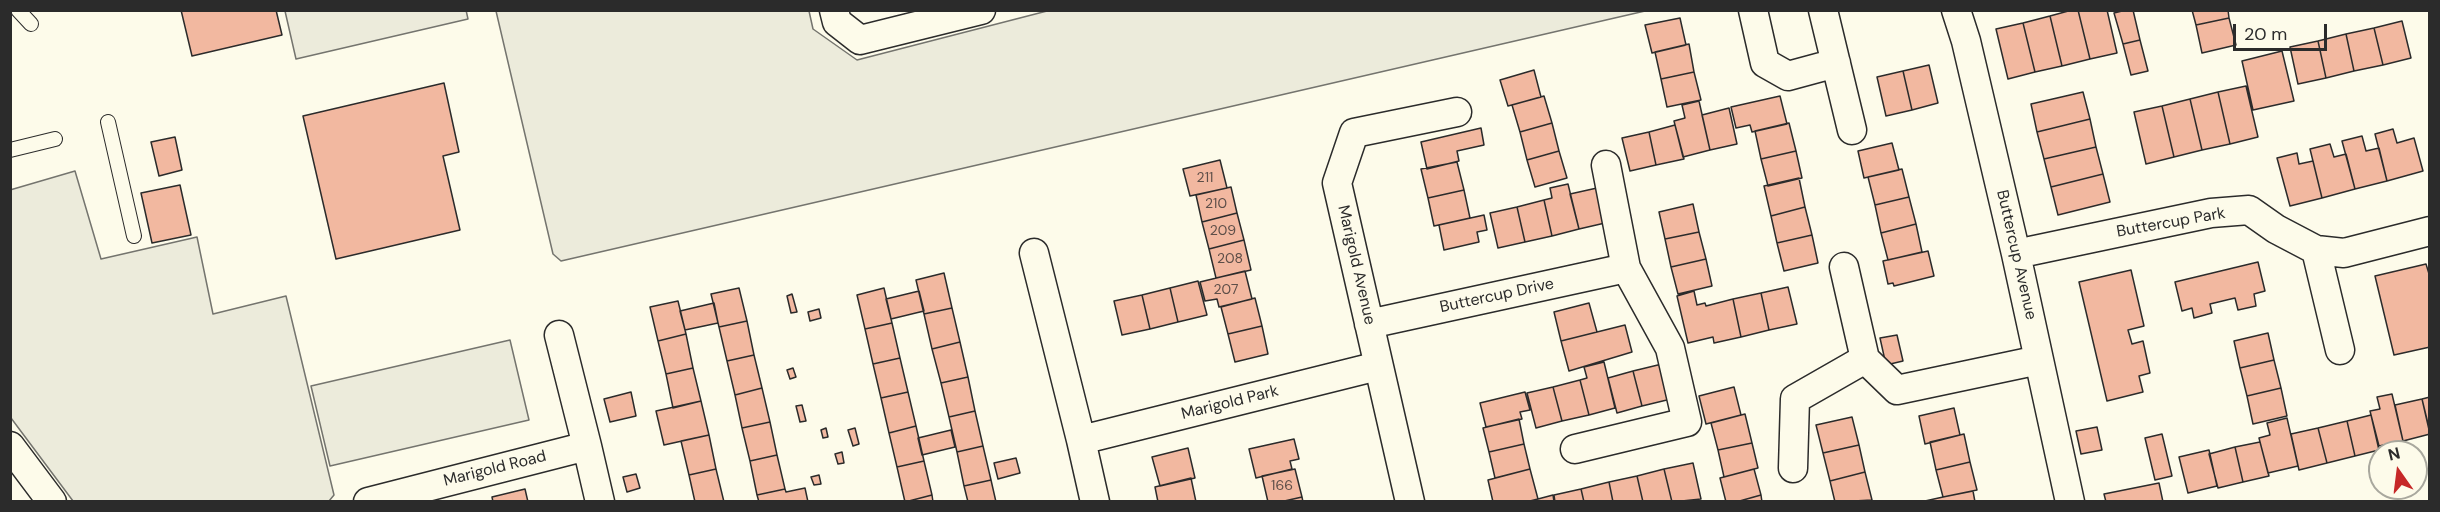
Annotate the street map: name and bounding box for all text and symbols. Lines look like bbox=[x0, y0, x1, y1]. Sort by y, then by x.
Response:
scale bar bbox=[2236, 12, 2330, 50]
text: 20 m bbox=[2244, 22, 2287, 46]
house number: 211 bbox=[1197, 170, 1213, 186]
street label: Buttercup Avenue bbox=[1992, 188, 2040, 322]
house number: 210 bbox=[1205, 196, 1227, 212]
street label: Marigold Avenue bbox=[1333, 203, 1379, 327]
street label: Buttercup Park bbox=[2115, 204, 2227, 242]
house number: 209 bbox=[1210, 223, 1236, 239]
house number: 208 bbox=[1217, 251, 1243, 267]
street label: Buttercup Drive bbox=[1438, 275, 1556, 317]
house number: 207 bbox=[1214, 282, 1238, 298]
street label: Marigold Park bbox=[1179, 382, 1281, 424]
north arrow bbox=[2368, 440, 2428, 500]
text: N bbox=[2386, 442, 2402, 466]
street label: Marigold Road bbox=[442, 447, 548, 491]
house number: 166 bbox=[1271, 478, 1293, 494]

